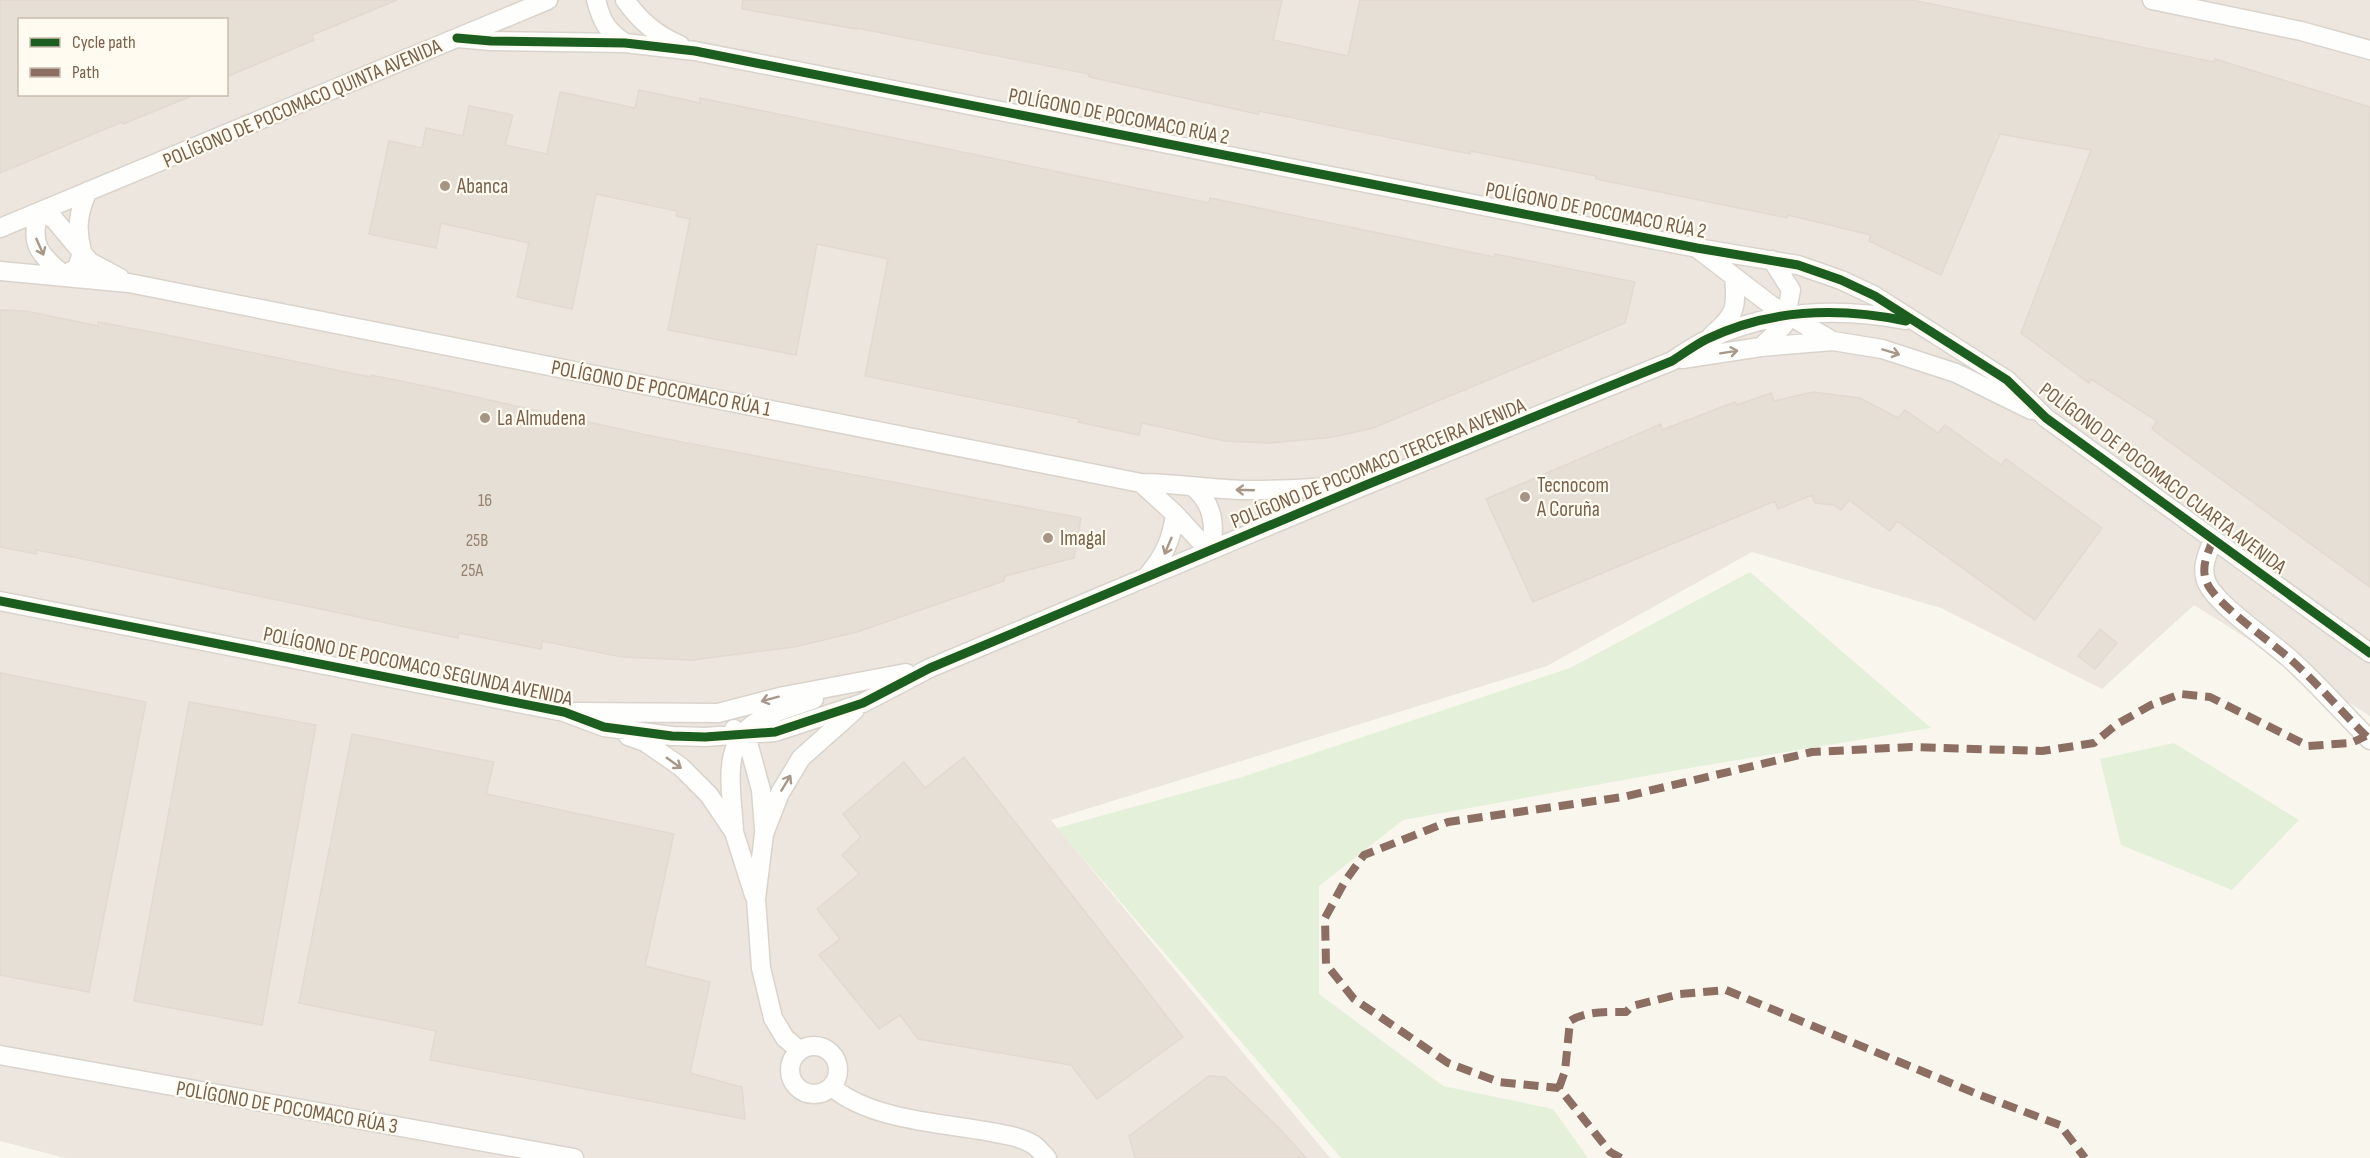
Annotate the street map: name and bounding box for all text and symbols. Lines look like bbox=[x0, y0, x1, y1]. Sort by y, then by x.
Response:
legend bbox=[18, 18, 228, 96]
text: Cycle path bbox=[72, 32, 136, 53]
street label: POLÍGONO DE POCOMACO QUINTA AVENIDA bbox=[159, 33, 446, 174]
text: Path bbox=[72, 62, 100, 83]
street label: POLÍGONO DE POCOMACO RÚA 2 bbox=[1006, 83, 1231, 150]
place label: Abanca bbox=[456, 174, 508, 199]
street label: POLÍGONO DE POCOMACO RÚA 2 bbox=[1483, 177, 1708, 244]
marker: Abanca bbox=[438, 179, 452, 193]
one-way arrow bbox=[35, 238, 46, 256]
one-way arrow bbox=[1719, 346, 1739, 357]
one-way arrow bbox=[1881, 347, 1900, 358]
street label: POLÍGONO DE POCOMACO RÚA 1 bbox=[549, 355, 773, 422]
street label: POLÍGONO DE POCOMACO CUARTA AVENIDA bbox=[2034, 377, 2292, 580]
street label: POLÍGONO DE POCOMACO TERCEIRA AVENIDA bbox=[1227, 392, 1530, 534]
place label: La Almudena bbox=[497, 406, 586, 431]
marker: La Almudena bbox=[478, 411, 492, 425]
place label: Tecnocom A Coruña bbox=[1536, 473, 1609, 522]
one-way arrow bbox=[1235, 484, 1255, 496]
house number: 16 bbox=[478, 490, 492, 511]
marker: Tecnocom A Coruña bbox=[1518, 490, 1532, 504]
place label: Imagal bbox=[1060, 526, 1106, 551]
house number: 25B bbox=[466, 530, 488, 551]
marker: Imagal bbox=[1041, 531, 1055, 545]
one-way arrow bbox=[1161, 536, 1173, 554]
house number: 25A bbox=[461, 560, 483, 581]
street label: POLÍGONO DE POCOMACO SEGUNDA AVENIDA bbox=[261, 621, 576, 712]
one-way arrow bbox=[761, 694, 780, 706]
one-way arrow bbox=[666, 757, 682, 769]
one-way arrow bbox=[781, 775, 793, 792]
street label: POLÍGONO DE POCOMACO RÚA 3 bbox=[174, 1076, 400, 1139]

